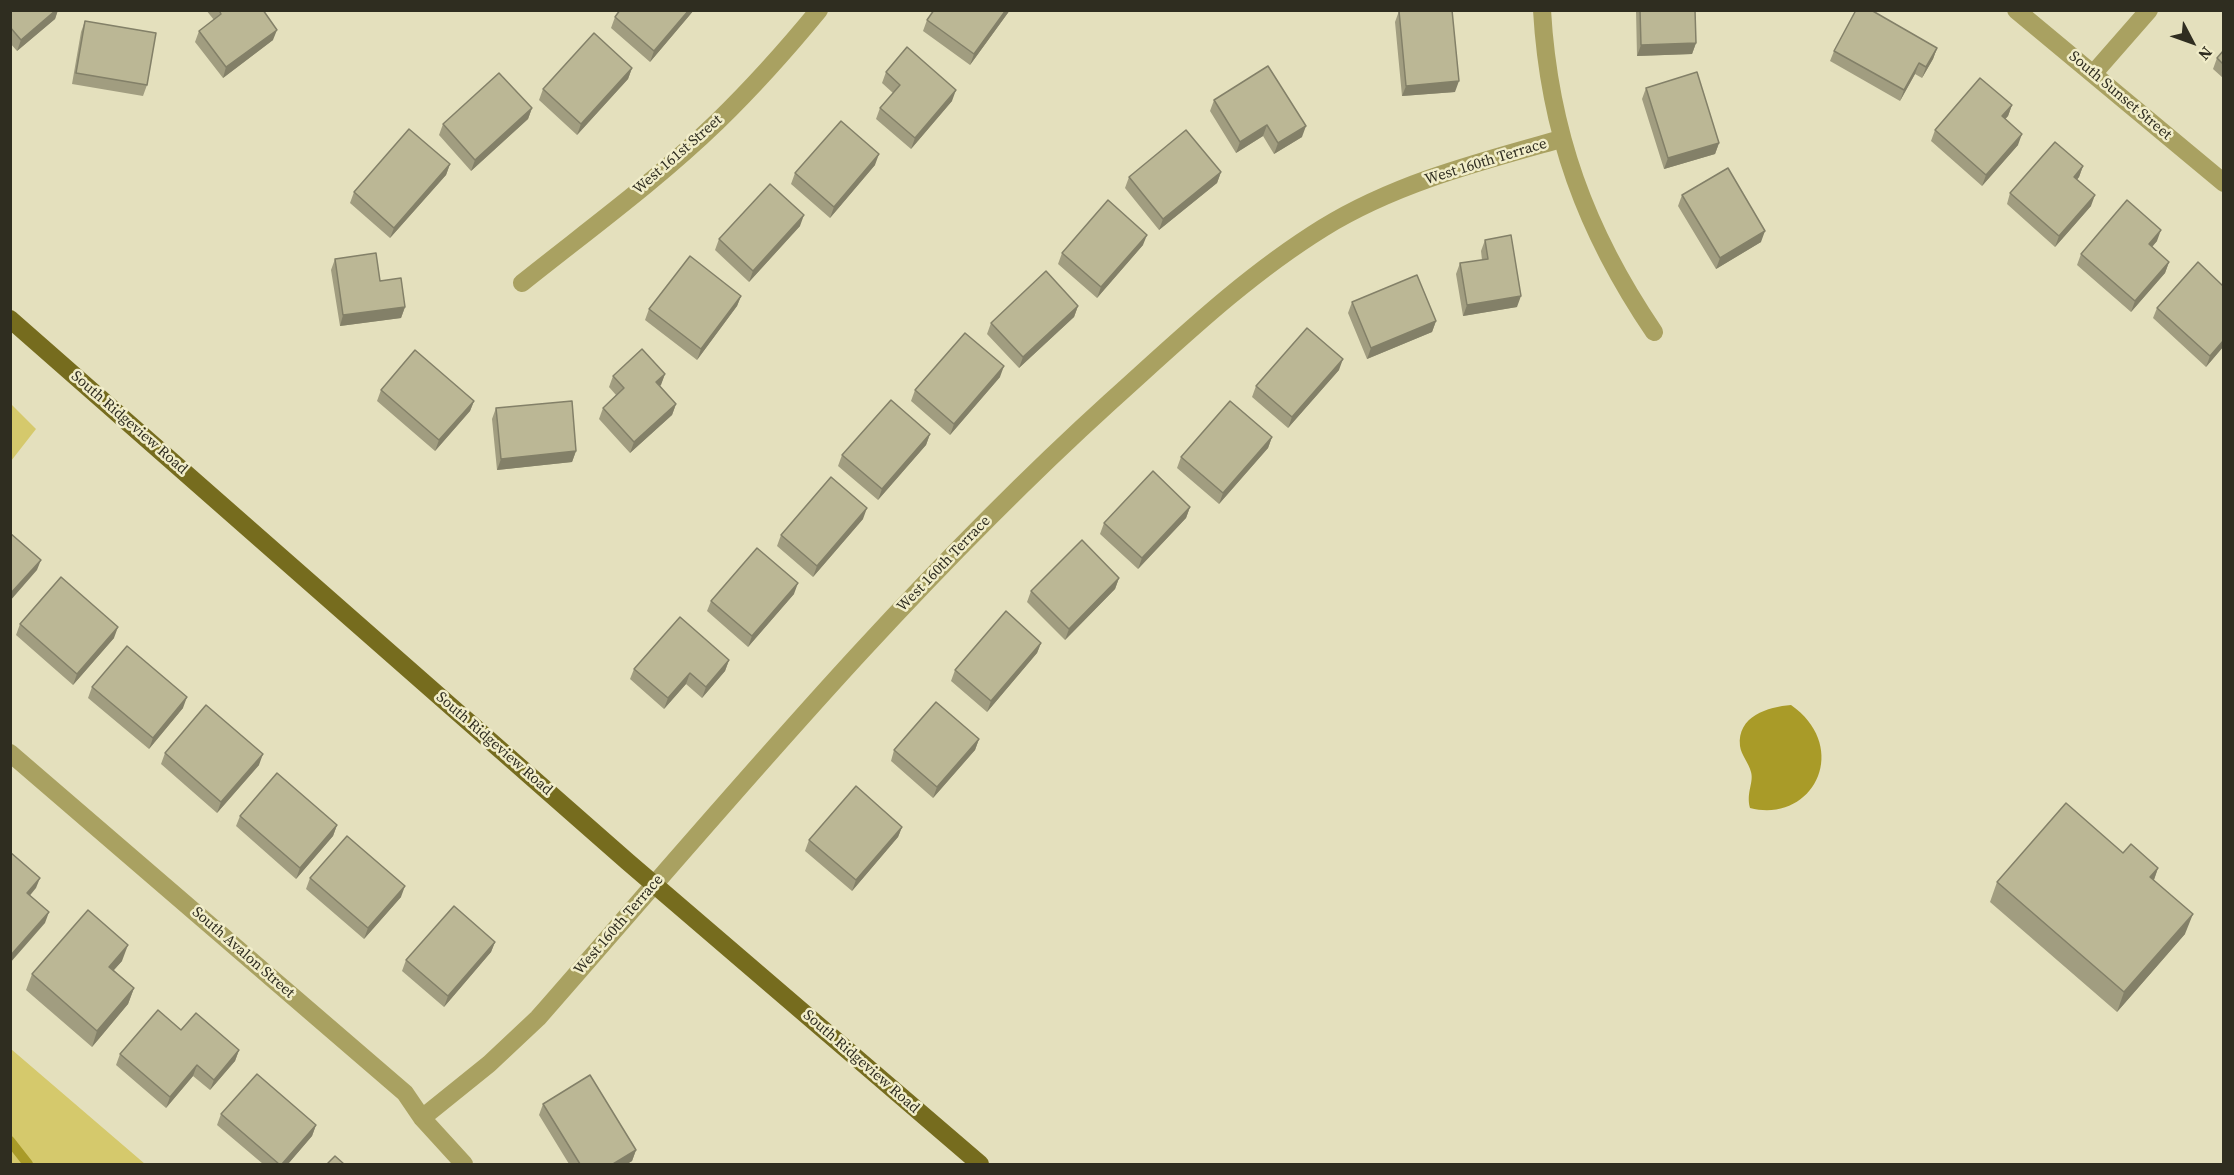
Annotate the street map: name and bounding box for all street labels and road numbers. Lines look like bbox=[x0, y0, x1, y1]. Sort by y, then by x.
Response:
street label: South Sunset Street bbox=[2065, 48, 2175, 144]
street label: West 161st Street bbox=[630, 111, 726, 199]
street label: West 160th Terrace bbox=[1423, 135, 1549, 189]
street label: South Ridgeview Road bbox=[67, 368, 191, 478]
street label: West 160th Terrace bbox=[894, 512, 994, 616]
street label: South Ridgeview Road bbox=[432, 689, 556, 799]
street label: West 160th Terrace bbox=[571, 871, 667, 979]
street label: South Avalon Street bbox=[188, 904, 298, 1002]
street label: South Ridgeview Road bbox=[799, 1007, 923, 1117]

